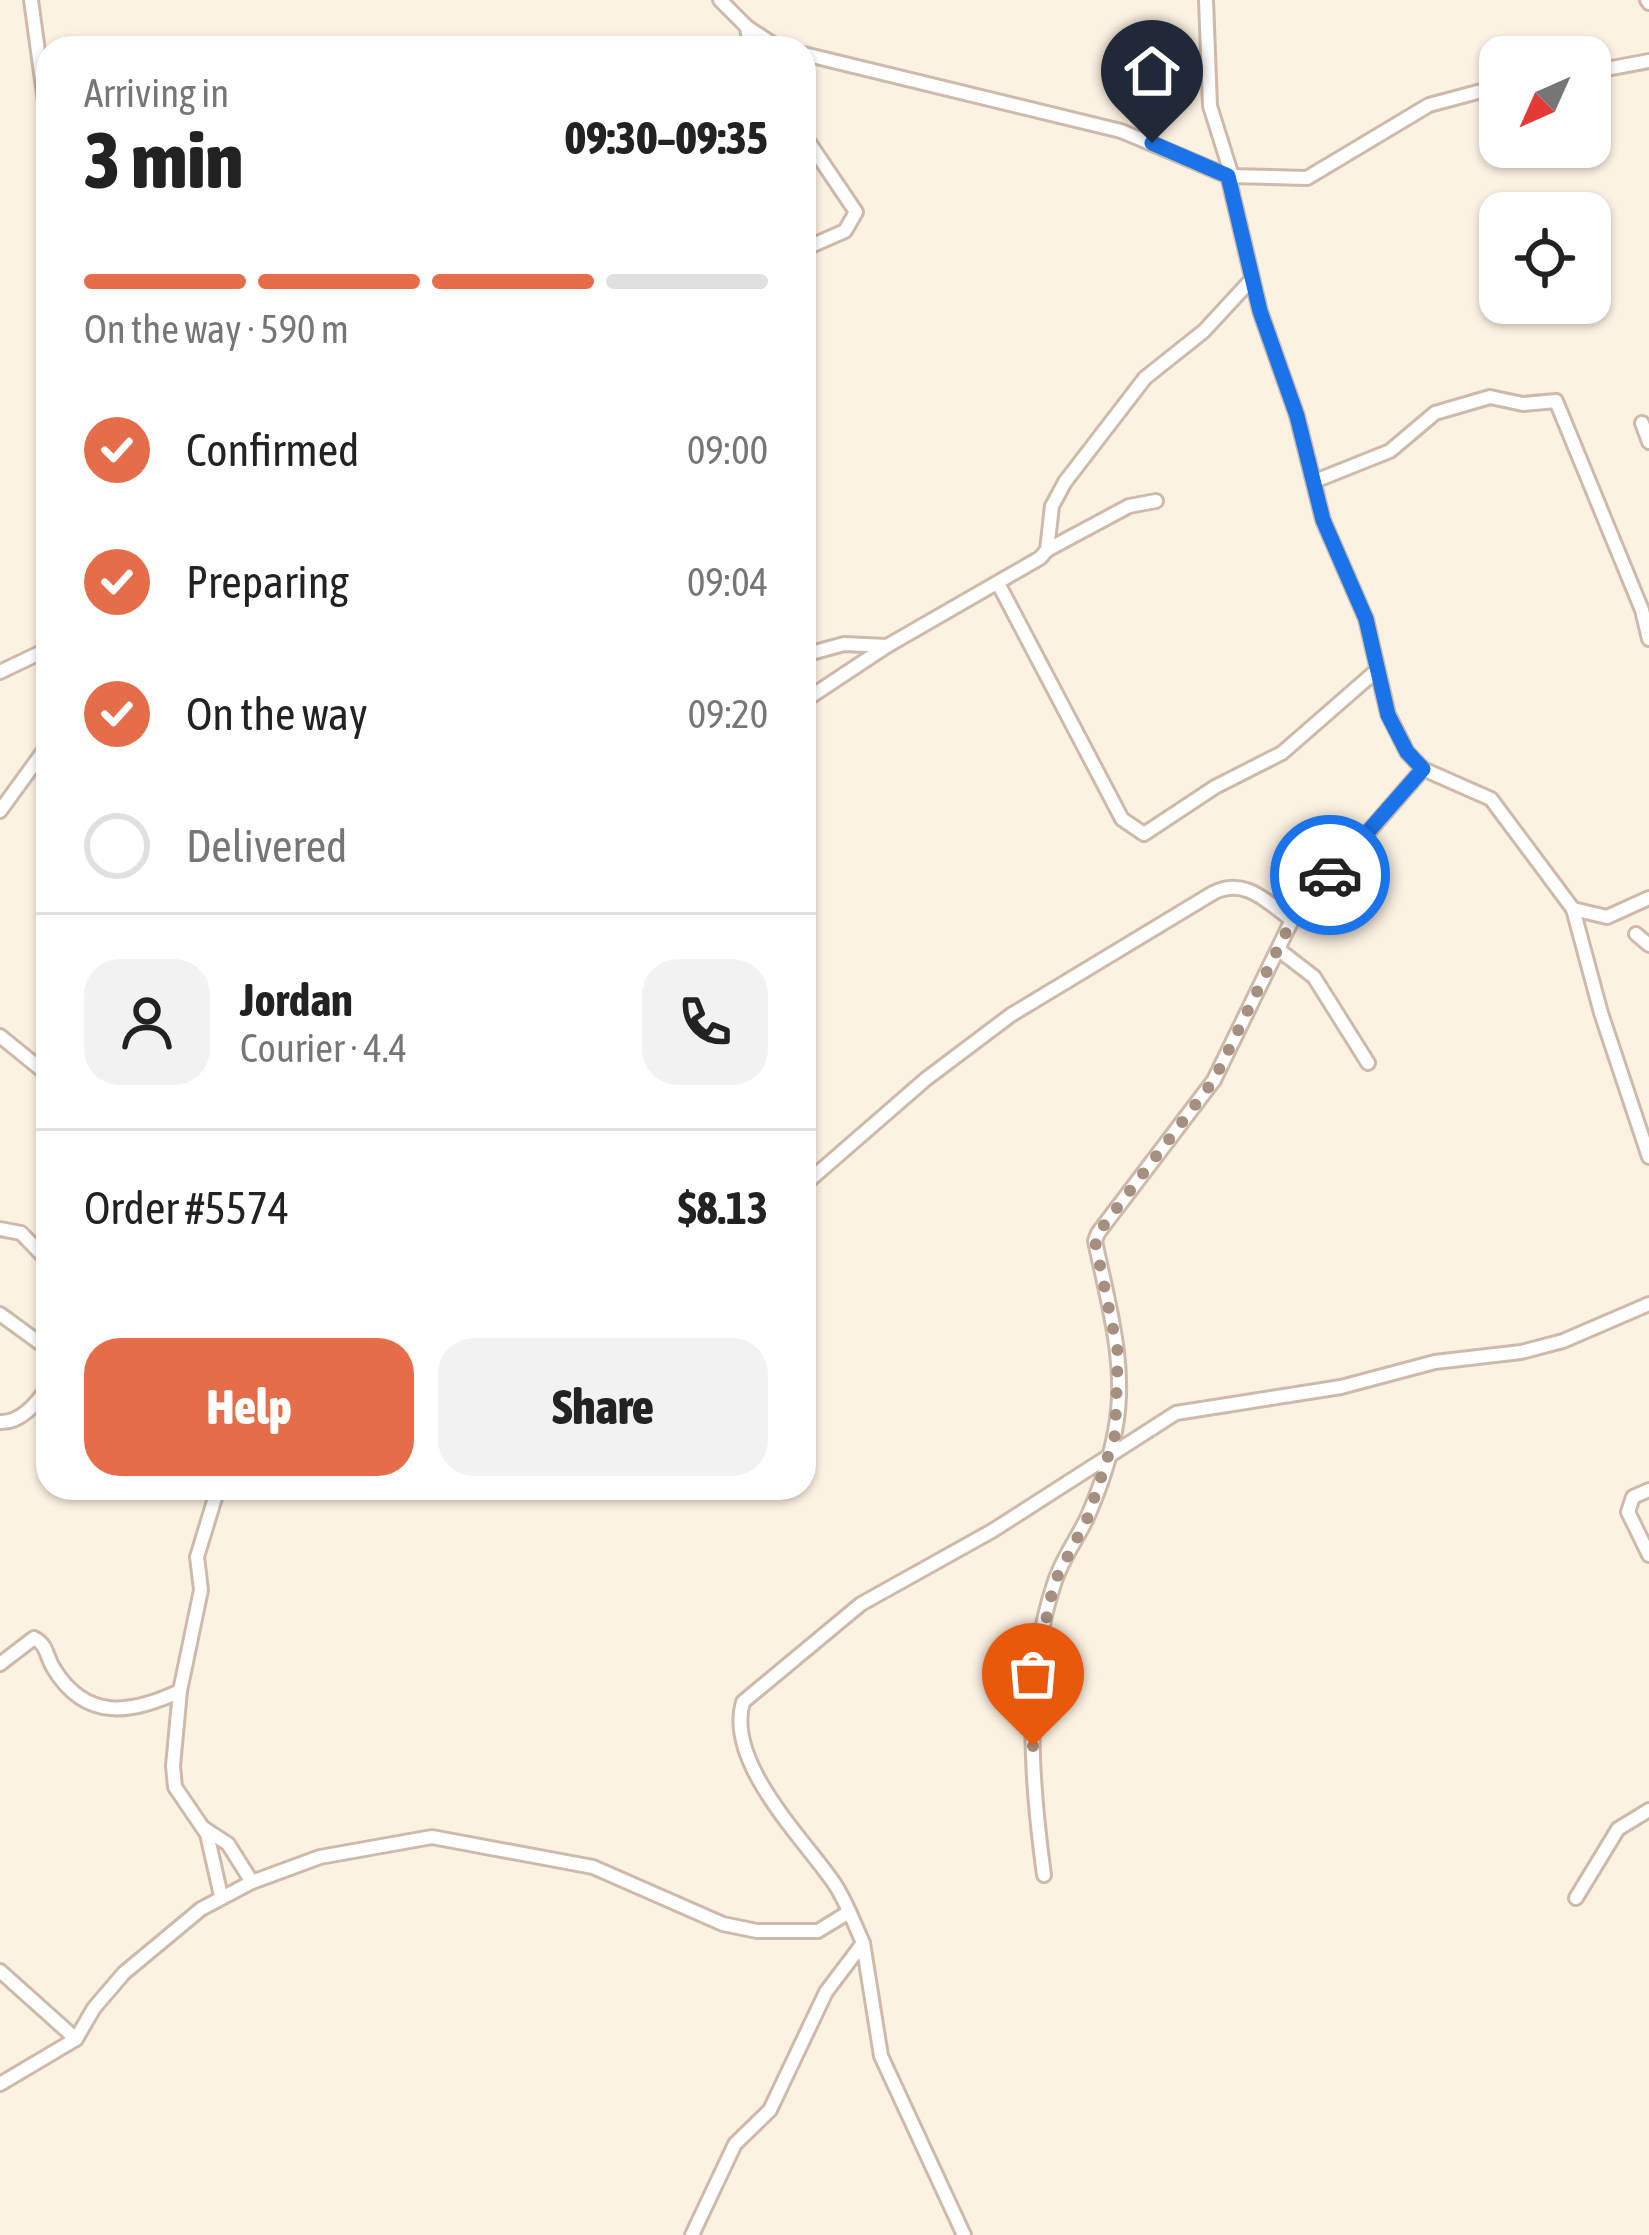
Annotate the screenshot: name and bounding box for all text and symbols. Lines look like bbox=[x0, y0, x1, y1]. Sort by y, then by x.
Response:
pin bbox=[1101, 20, 1203, 143]
north arrow bbox=[1479, 36, 1611, 168]
map controls bbox=[1479, 36, 1611, 324]
icon: home bbox=[1119, 38, 1185, 104]
text: Arriving in bbox=[84, 71, 229, 115]
text: 09:30–09:35 bbox=[565, 112, 768, 164]
text: 3 min bbox=[84, 115, 243, 205]
button: locate bbox=[1479, 192, 1611, 324]
text: On the way · 590 m bbox=[84, 307, 349, 351]
icon: check bbox=[84, 417, 150, 483]
text: Confirmed bbox=[186, 424, 359, 476]
text: 09:00 bbox=[687, 428, 768, 472]
icon: check bbox=[84, 549, 150, 615]
text: Preparing bbox=[186, 556, 349, 608]
text: 09:04 bbox=[687, 560, 768, 604]
icon: check bbox=[84, 681, 150, 747]
text: On the way bbox=[186, 688, 368, 740]
text: 09:20 bbox=[688, 692, 768, 736]
courier bbox=[1270, 815, 1390, 935]
text: Delivered bbox=[186, 820, 347, 872]
icon: car bbox=[1297, 842, 1363, 908]
button: person bbox=[84, 959, 210, 1085]
button: phone bbox=[642, 959, 768, 1085]
text: Jordan bbox=[240, 974, 353, 1026]
text: Courier · 4.4 bbox=[240, 1026, 407, 1070]
text: Order #5574 bbox=[84, 1182, 289, 1234]
text: $8.13 bbox=[678, 1182, 768, 1234]
button: Help bbox=[84, 1338, 414, 1476]
button: Share bbox=[438, 1338, 768, 1476]
pin bbox=[982, 1623, 1084, 1746]
icon: bag bbox=[1000, 1641, 1066, 1707]

